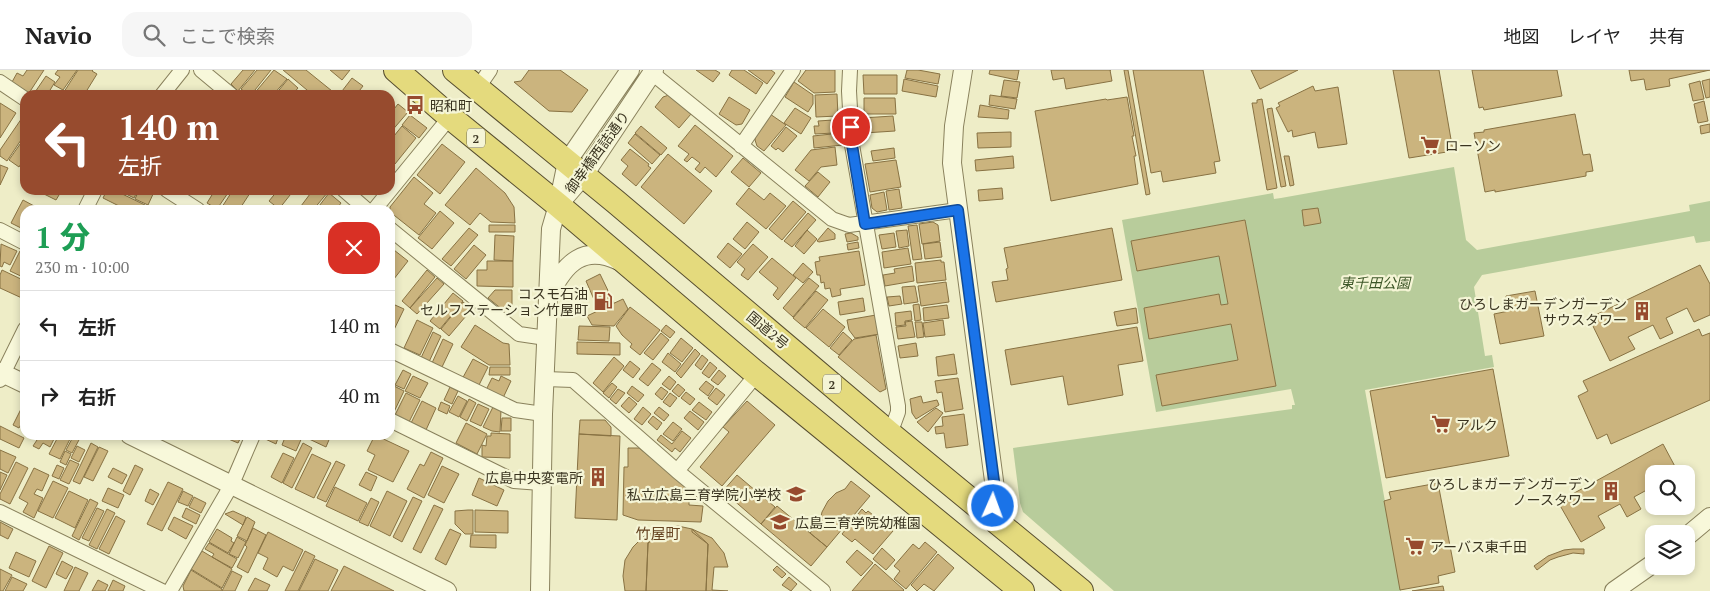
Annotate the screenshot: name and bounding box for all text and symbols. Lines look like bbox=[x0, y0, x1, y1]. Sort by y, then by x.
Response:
search box bbox=[122, 12, 472, 57]
text: Navio bbox=[25, 19, 92, 51]
icon: search bbox=[140, 21, 168, 49]
text: ここで検索 bbox=[180, 23, 275, 48]
text: 地図 bbox=[1504, 24, 1540, 48]
text: レイヤ bbox=[1568, 24, 1621, 48]
text: 共有 bbox=[1649, 24, 1685, 48]
bus stop icon: 昭和町 bbox=[404, 94, 426, 116]
place label: 昭和町 bbox=[430, 96, 472, 115]
text: 140 m bbox=[118, 104, 219, 150]
pin bbox=[830, 106, 872, 148]
street label: 御幸橋西詰通り bbox=[561, 107, 633, 197]
icon: left bbox=[35, 110, 100, 175]
icon: arrive bbox=[837, 113, 865, 141]
road number: 2 bbox=[467, 128, 485, 148]
supermarket icon: ローソン bbox=[1419, 134, 1441, 156]
place label: ローソン bbox=[1445, 136, 1501, 155]
text: 左折 bbox=[118, 151, 162, 180]
text: 1 分 bbox=[35, 217, 90, 257]
button: close bbox=[328, 222, 380, 274]
text: 230 m · 10:00 bbox=[35, 256, 129, 278]
park label: 東千田公園 bbox=[1340, 273, 1412, 292]
place label: コスモ石油 セルフステーション竹屋町 bbox=[420, 284, 588, 319]
fuel station icon: コスモ石油 セルフステーション竹屋町 bbox=[592, 290, 614, 312]
place label: ひろしまガーデンガーデン サウスタワー bbox=[1459, 294, 1627, 329]
building icon: ひろしまガーデンガーデン サウスタワー bbox=[1631, 300, 1653, 322]
street label: 国道2号 bbox=[743, 307, 793, 353]
icon: left bbox=[35, 312, 63, 340]
text: 140 m bbox=[329, 313, 380, 338]
text: 左折 bbox=[78, 314, 116, 339]
road number: 2 bbox=[823, 374, 841, 394]
icon: right bbox=[35, 382, 63, 410]
text: 40 m bbox=[339, 383, 380, 408]
text: 右折 bbox=[78, 384, 116, 409]
supermarket icon: アルク bbox=[1430, 413, 1452, 435]
place label: アルク bbox=[1456, 415, 1498, 434]
map controls bbox=[1645, 465, 1695, 575]
button: search bbox=[1645, 465, 1695, 515]
building icon: 広島中央変電所 bbox=[587, 466, 609, 488]
place label: 広島中央変電所 bbox=[485, 468, 583, 487]
place label: ひろしまガーデンガーデン ノースタワー bbox=[1428, 474, 1596, 509]
position arrow bbox=[966, 479, 1018, 531]
building icon: ひろしまガーデンガーデン ノースタワー bbox=[1600, 480, 1622, 502]
school or university icon: 私立広島三育学院小学校 bbox=[785, 483, 807, 505]
place label: 私立広島三育学院小学校 bbox=[627, 485, 781, 504]
school or university icon: 広島三育学院幼稚園 bbox=[769, 511, 791, 533]
place label: 広島三育学院幼稚園 bbox=[795, 513, 921, 532]
district label: 竹屋町 bbox=[635, 523, 681, 543]
button: layers bbox=[1645, 525, 1695, 575]
supermarket icon: アーバス東千田 bbox=[1404, 535, 1426, 557]
place label: アーバス東千田 bbox=[1430, 537, 1527, 556]

